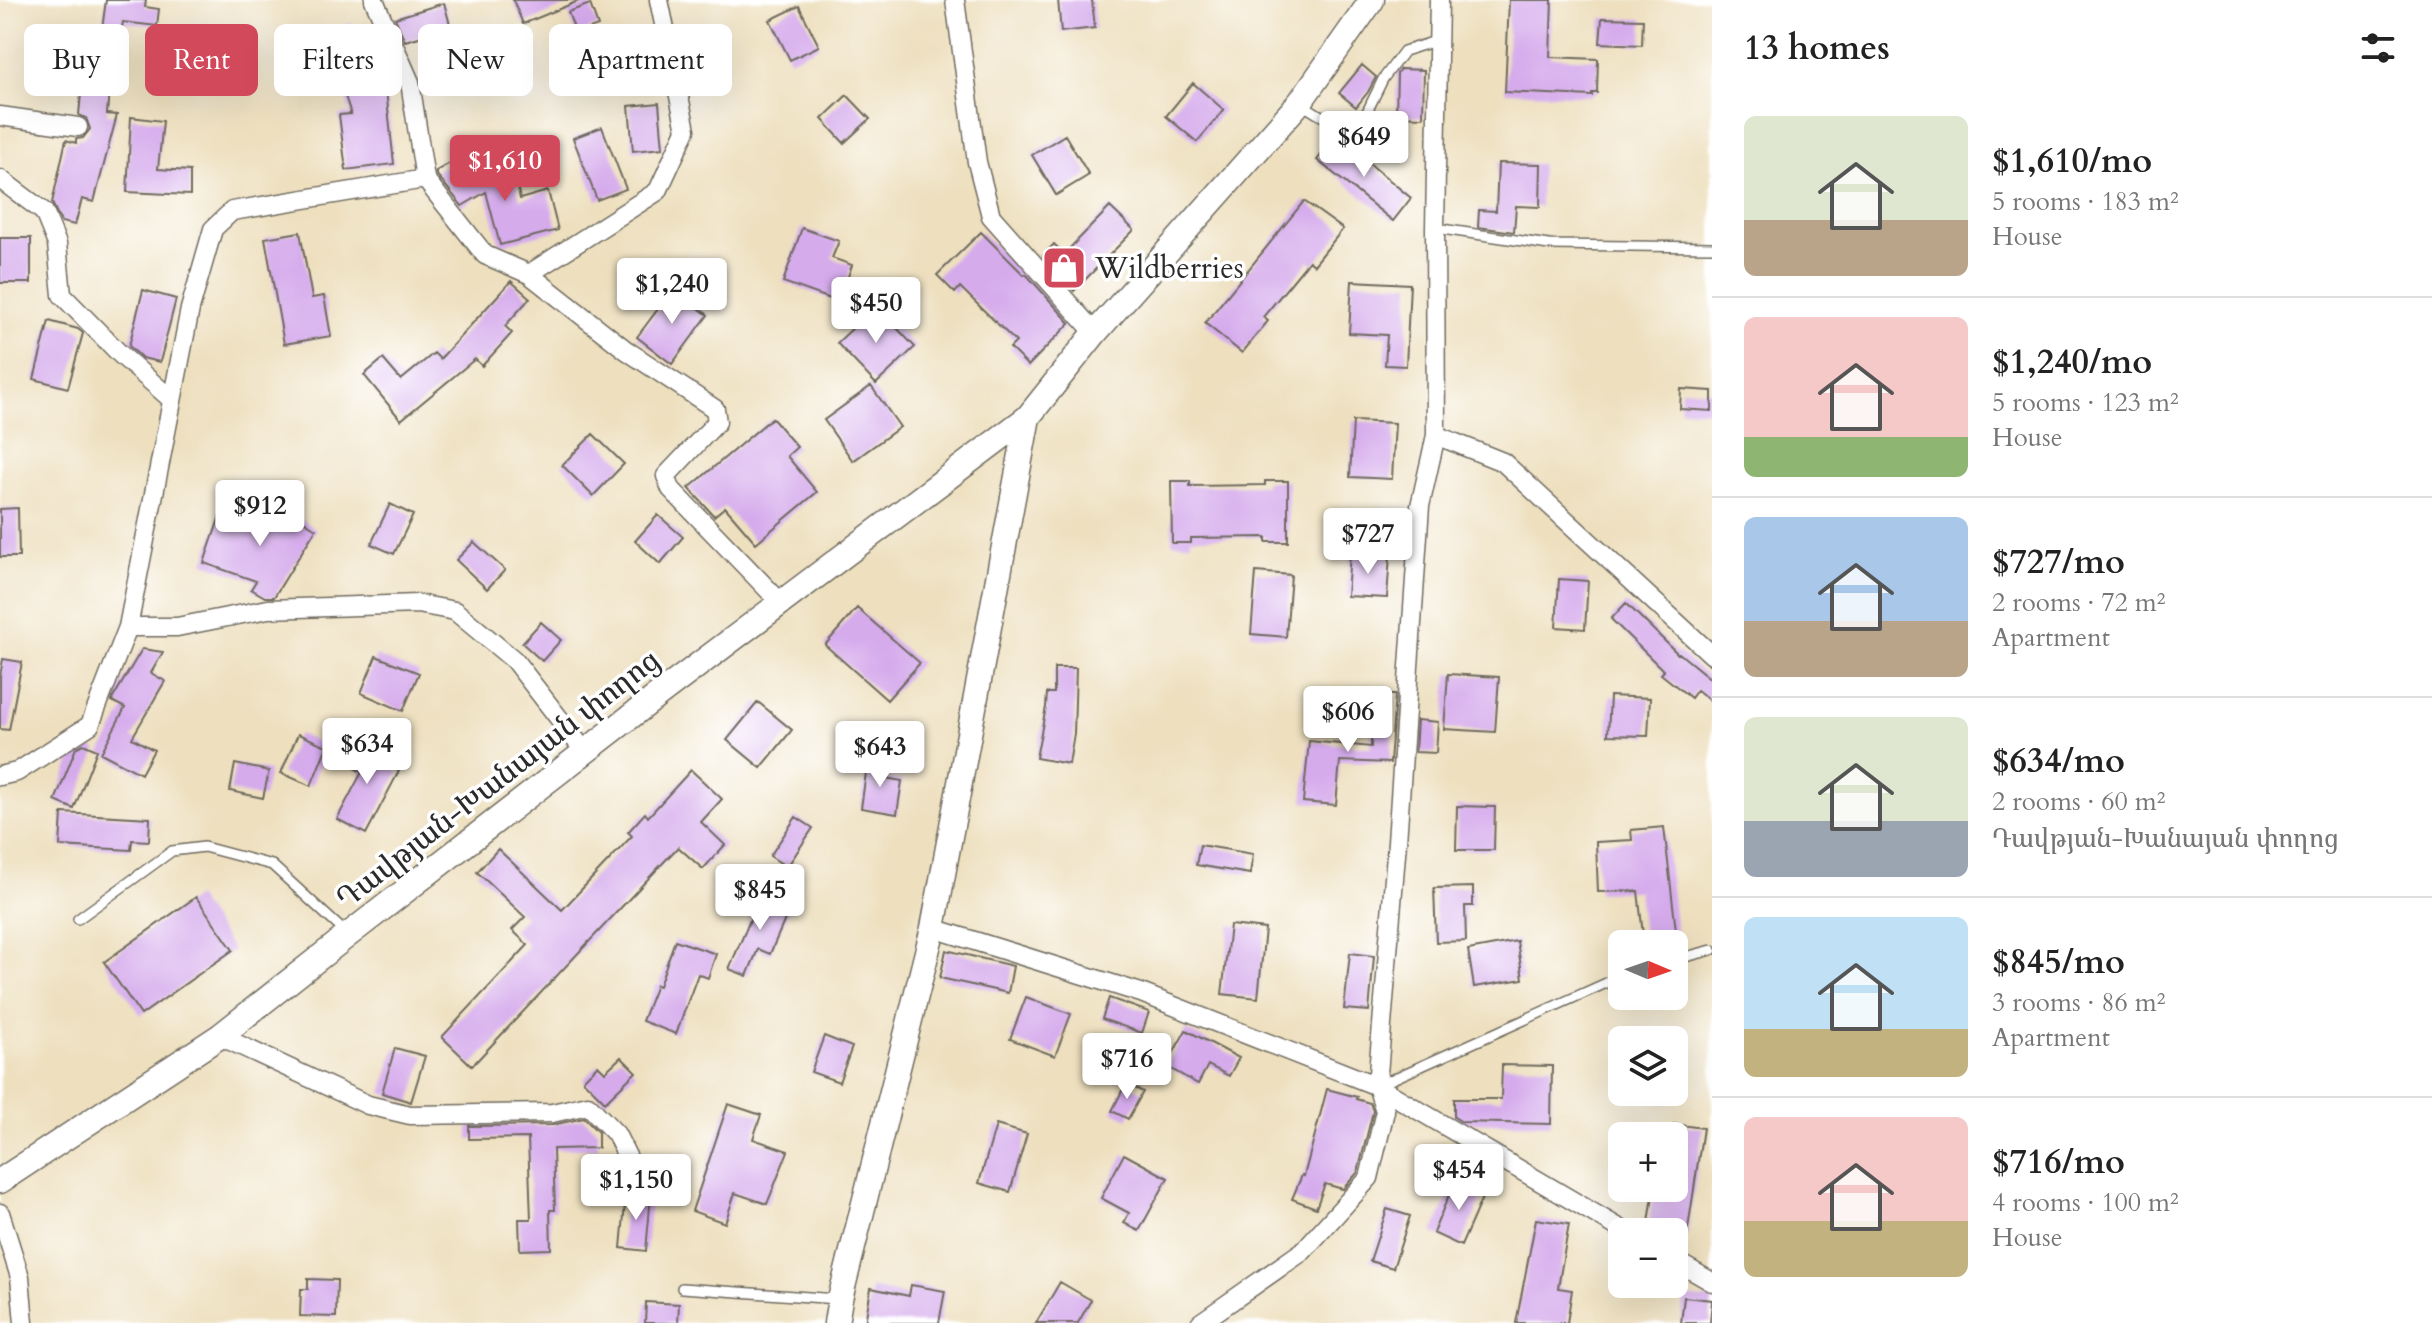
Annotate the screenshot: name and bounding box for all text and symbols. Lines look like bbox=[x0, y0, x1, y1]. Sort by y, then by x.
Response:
chip: Buy bbox=[24, 24, 129, 96]
chip: Rent bbox=[145, 24, 258, 96]
chip: Filters bbox=[274, 24, 402, 96]
chip: New bbox=[418, 24, 533, 96]
chip: Apartment bbox=[549, 24, 732, 96]
text: 13 homes bbox=[1744, 25, 1890, 71]
icon: filters bbox=[2356, 26, 2400, 70]
pin: $649 bbox=[1317, 111, 1411, 179]
text: $649 bbox=[1337, 119, 1391, 154]
pin: $1,610 bbox=[440, 135, 570, 203]
text: $1,610/mo bbox=[1992, 138, 2152, 184]
text: $1,610 bbox=[468, 143, 542, 178]
icon: home bbox=[1808, 148, 1904, 244]
text: 5 rooms · 183 m² bbox=[1992, 184, 2179, 219]
text: House bbox=[1992, 219, 2063, 254]
shop icon: Wildberries bbox=[1040, 244, 1088, 292]
place label: Wildberries bbox=[1094, 248, 1244, 289]
pin: $1,240 bbox=[607, 258, 737, 326]
text: $1,240 bbox=[635, 266, 709, 301]
pin: $450 bbox=[829, 277, 923, 345]
text: $450 bbox=[849, 285, 903, 320]
text: $1,240/mo bbox=[1992, 339, 2152, 385]
icon: home bbox=[1808, 349, 1904, 445]
text: 5 rooms · 123 m² bbox=[1992, 385, 2179, 420]
text: House bbox=[1992, 420, 2063, 455]
pin: $912 bbox=[213, 480, 307, 548]
text: $912 bbox=[233, 488, 287, 523]
pin: $727 bbox=[1321, 508, 1415, 576]
text: $727 bbox=[1341, 516, 1395, 551]
text: $727/mo bbox=[1992, 539, 2125, 585]
icon: home bbox=[1808, 549, 1904, 645]
text: 2 rooms · 72 m² bbox=[1992, 585, 2165, 620]
text: Apartment bbox=[1992, 620, 2110, 655]
street label: Դավթյան-Խանայան փողոց bbox=[328, 640, 669, 919]
pin: $606 bbox=[1301, 686, 1395, 754]
text: $606 bbox=[1321, 694, 1375, 729]
pin: $634 bbox=[320, 718, 414, 786]
pin: $643 bbox=[833, 721, 927, 789]
text: $634 bbox=[340, 726, 394, 761]
text: $643 bbox=[853, 729, 907, 764]
text: $634/mo bbox=[1992, 738, 2125, 784]
icon: home bbox=[1808, 749, 1904, 845]
text: 2 rooms · 60 m² bbox=[1992, 784, 2165, 819]
text: Դավթյան-Խանայան փողոց bbox=[1992, 821, 2339, 856]
pin: $845 bbox=[713, 864, 807, 932]
text: $845 bbox=[733, 872, 787, 907]
north arrow bbox=[1608, 930, 1688, 1010]
map controls bbox=[1608, 930, 1688, 1298]
text: $845/mo bbox=[1992, 939, 2125, 985]
icon: home bbox=[1808, 949, 1904, 1045]
text: 3 rooms · 86 m² bbox=[1992, 985, 2165, 1020]
text: Apartment bbox=[1992, 1020, 2110, 1055]
button: layers bbox=[1608, 1026, 1688, 1106]
pin: $716 bbox=[1080, 1033, 1174, 1101]
text: $716 bbox=[1100, 1041, 1154, 1076]
button: + bbox=[1608, 1122, 1688, 1202]
text: $716/mo bbox=[1992, 1139, 2125, 1185]
pin: $454 bbox=[1412, 1144, 1506, 1212]
icon: home bbox=[1808, 1149, 1904, 1245]
text: $454 bbox=[1432, 1152, 1486, 1187]
pin: $1,150 bbox=[571, 1154, 701, 1222]
text: $1,150 bbox=[599, 1162, 673, 1197]
text: 4 rooms · 100 m² bbox=[1992, 1185, 2179, 1220]
button: − bbox=[1608, 1218, 1688, 1298]
text: House bbox=[1992, 1220, 2063, 1255]

